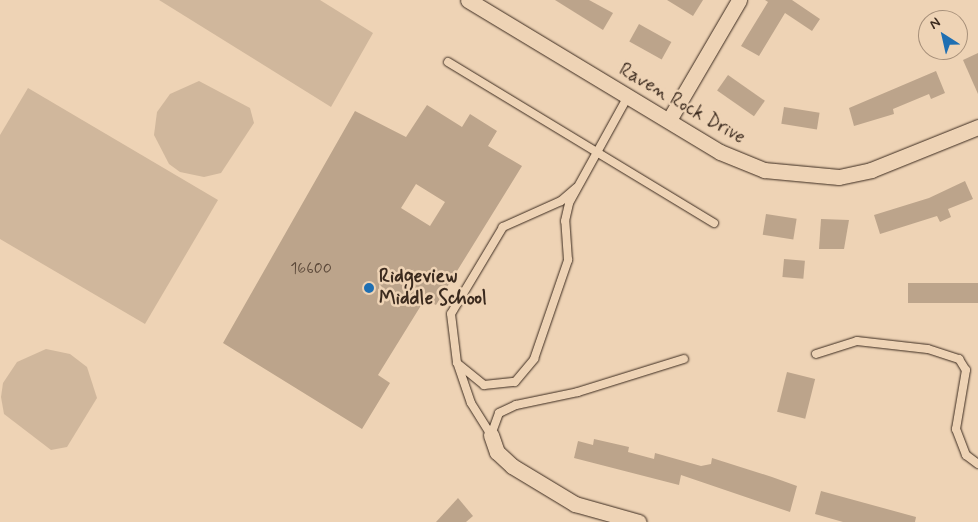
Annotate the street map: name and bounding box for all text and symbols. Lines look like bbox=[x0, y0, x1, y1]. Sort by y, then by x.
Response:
north arrow bbox=[918, 10, 968, 60]
text: N bbox=[926, 13, 944, 34]
street label: Raven Rock Drive bbox=[614, 58, 750, 150]
house number: 16600 bbox=[290, 259, 332, 279]
place label: Ridgeview Middle School bbox=[379, 266, 488, 310]
marker: Ridgeview Middle School bbox=[363, 282, 375, 294]

